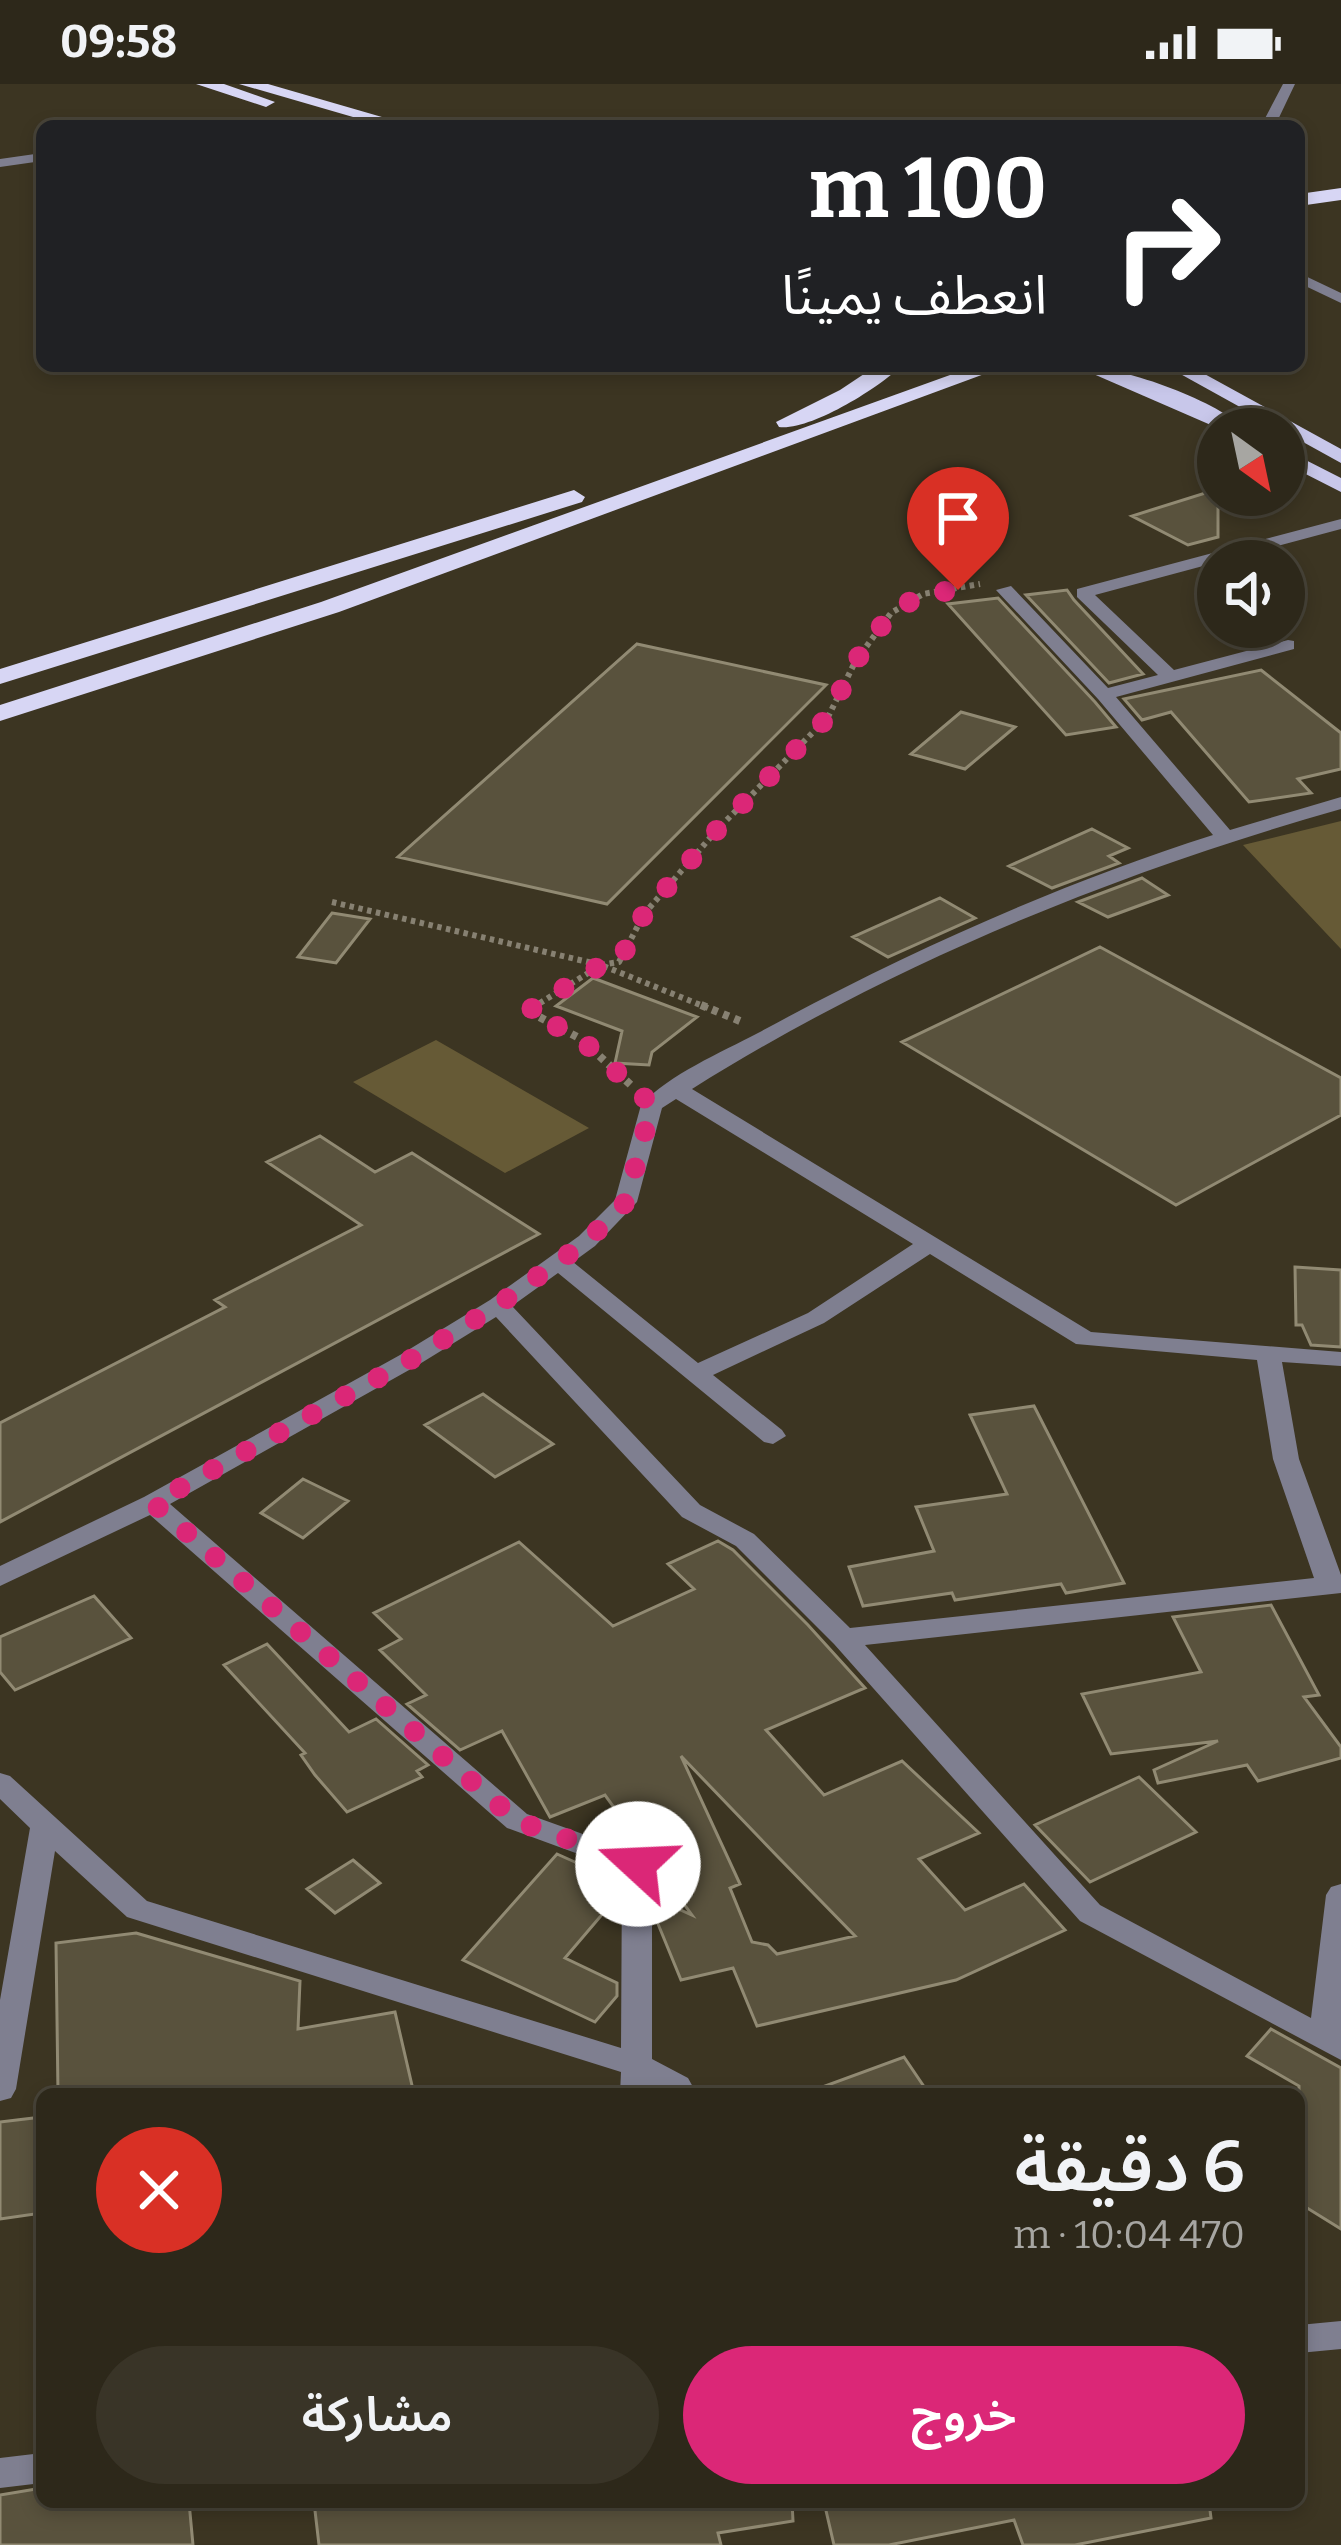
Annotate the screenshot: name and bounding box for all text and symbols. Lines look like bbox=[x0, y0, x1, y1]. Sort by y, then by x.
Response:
text: 09:58 bbox=[60, 15, 177, 69]
text: 100 m bbox=[809, 138, 1047, 239]
icon: right bbox=[1089, 168, 1245, 324]
text: انعطف يمينًا bbox=[781, 264, 1047, 328]
north arrow bbox=[1197, 408, 1305, 516]
map controls bbox=[1197, 408, 1305, 648]
pin bbox=[907, 467, 1009, 590]
icon: arrive bbox=[925, 485, 991, 551]
button: sound bbox=[1197, 540, 1305, 648]
position arrow bbox=[575, 1801, 701, 1927]
text: 6 دقيقة bbox=[1014, 2124, 1245, 2210]
button: close bbox=[96, 2127, 222, 2253]
text: 470 m · 10:04 bbox=[1013, 2212, 1245, 2258]
button: مشاركة bbox=[96, 2346, 659, 2484]
button: خروج bbox=[683, 2346, 1245, 2484]

